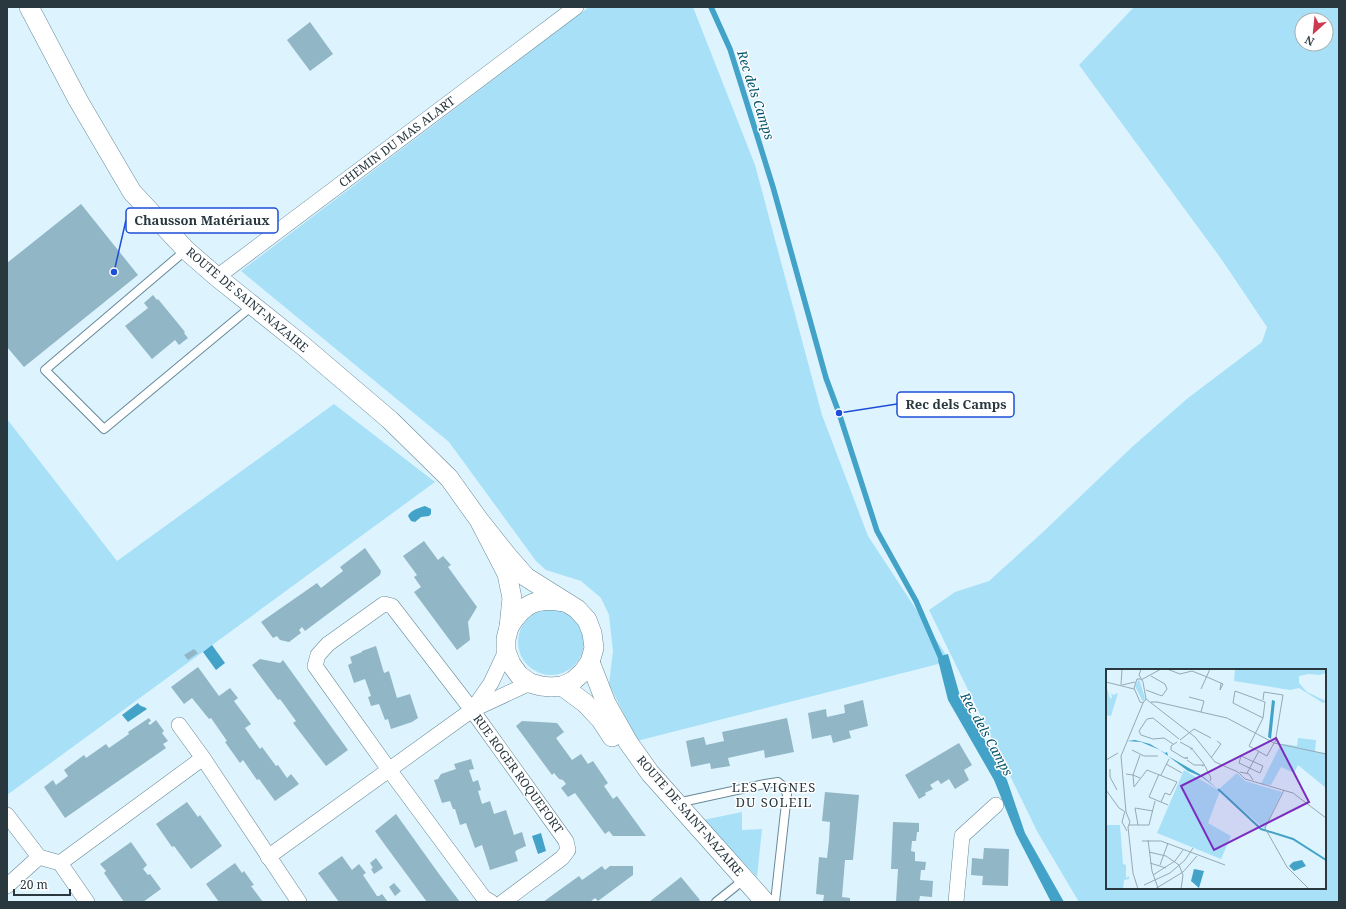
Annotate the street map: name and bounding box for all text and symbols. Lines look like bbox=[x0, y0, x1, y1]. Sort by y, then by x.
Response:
north arrow bbox=[1294, 12, 1334, 52]
text: N bbox=[1302, 33, 1317, 50]
water label: Rec dels Camps bbox=[733, 47, 779, 142]
street label: CHEMIN DU MAS ALART bbox=[335, 92, 459, 191]
callout: Chausson Matériaux bbox=[126, 208, 278, 233]
text: Chausson Matériaux bbox=[134, 211, 270, 229]
street label: ROUTE DE SAINT-NAZAIRE bbox=[183, 243, 312, 356]
callout: Rec dels Camps bbox=[897, 392, 1014, 417]
text: Rec dels Camps bbox=[906, 395, 1006, 413]
inset map bbox=[1106, 669, 1326, 889]
water label: Rec dels Camps bbox=[956, 688, 1017, 779]
street label: RUE ROGER ROQUEFORT bbox=[469, 711, 568, 837]
street label: ROUTE DE SAINT-NAZAIRE bbox=[633, 752, 748, 880]
district label: LES VIGNES DU SOLEIL bbox=[732, 778, 816, 811]
scale bar bbox=[14, 871, 70, 897]
text: 20 m bbox=[20, 876, 48, 893]

